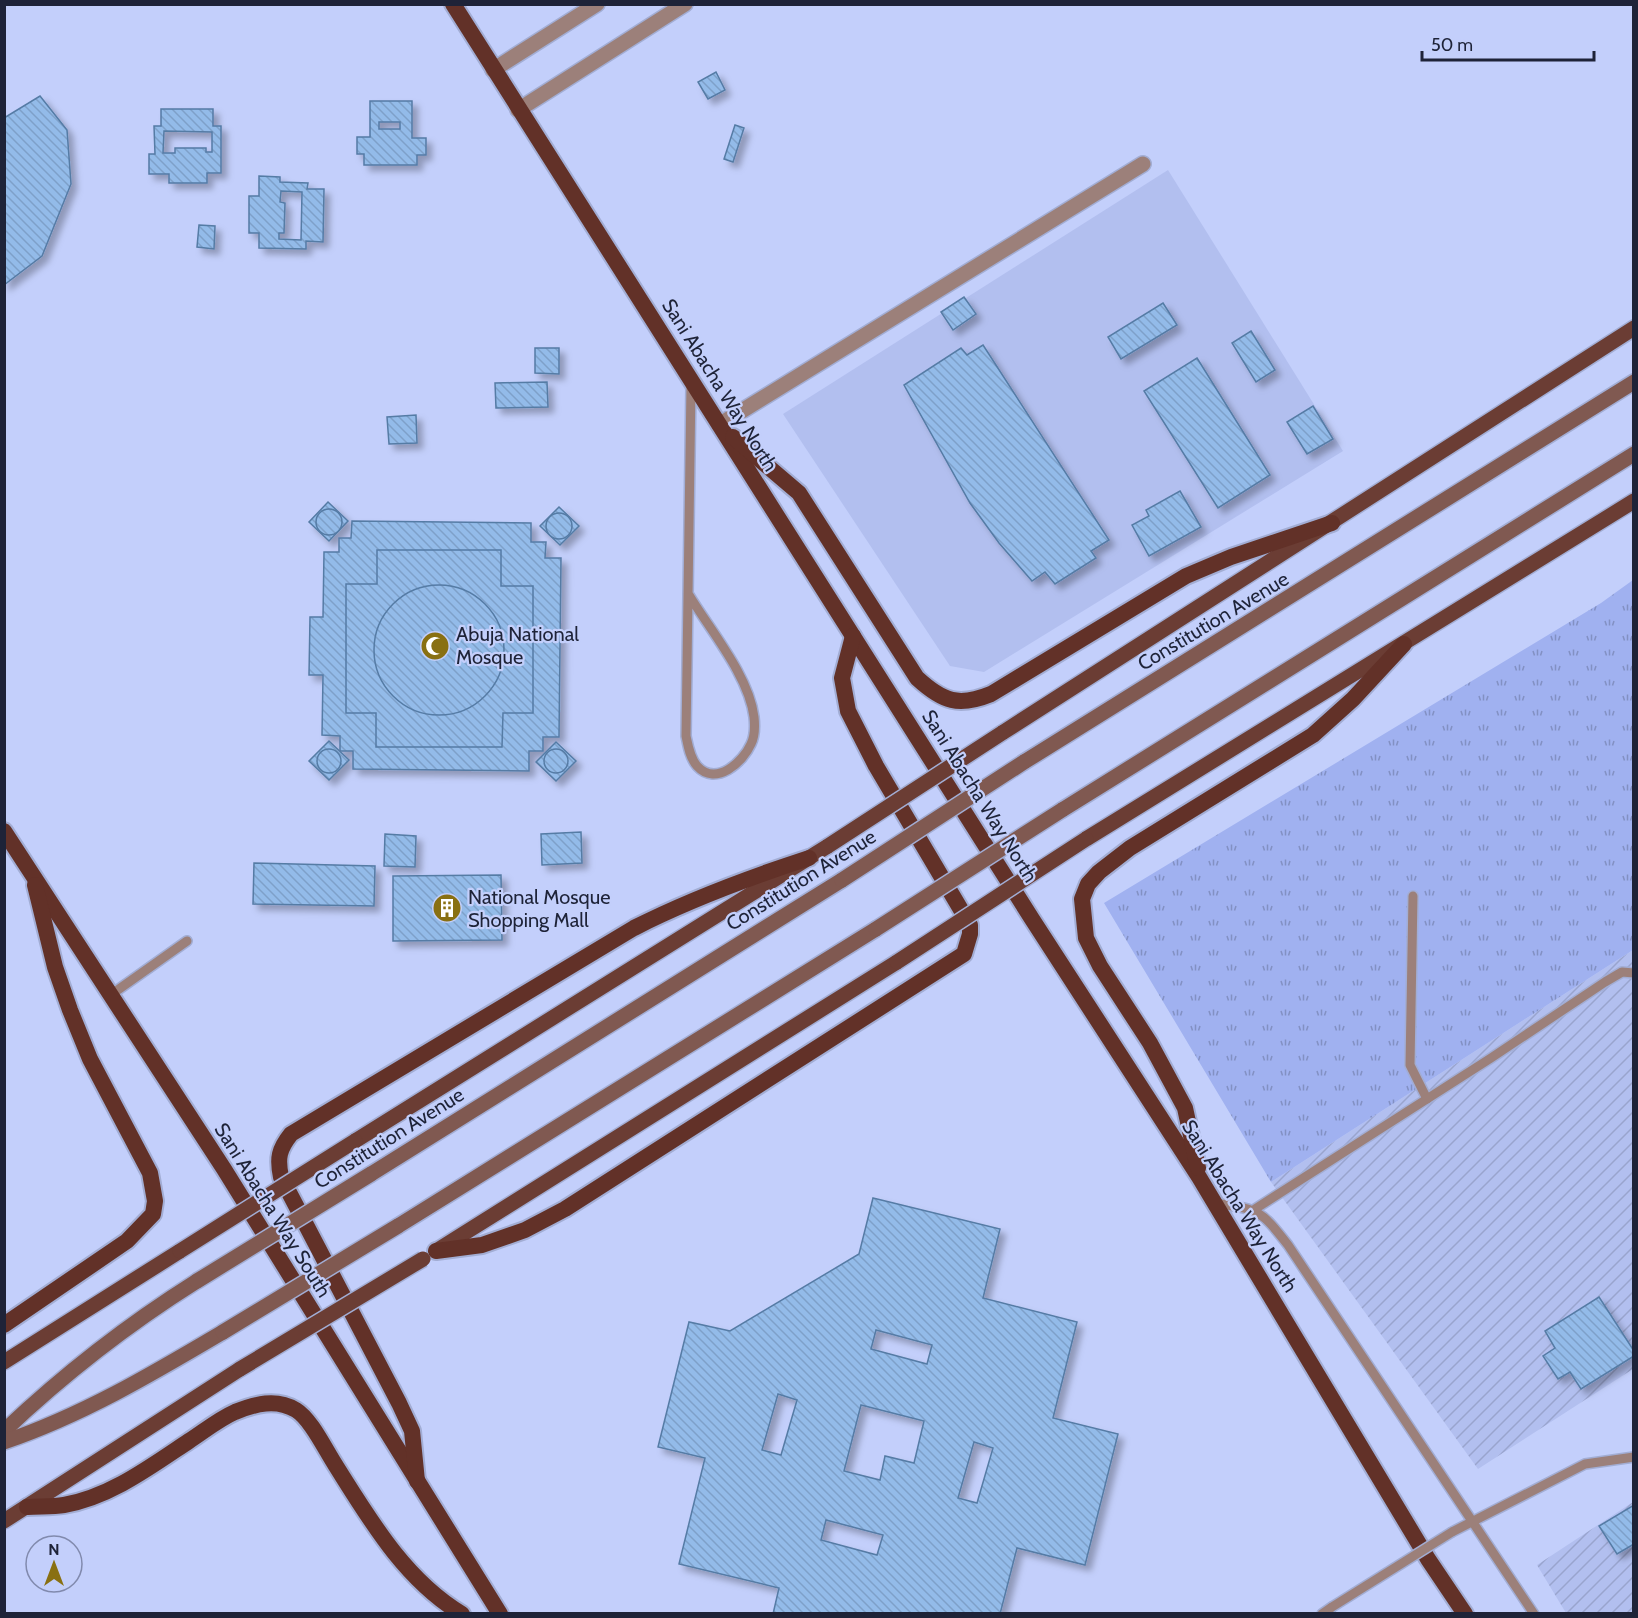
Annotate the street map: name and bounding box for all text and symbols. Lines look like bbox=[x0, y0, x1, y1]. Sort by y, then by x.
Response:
scale bar bbox=[1422, 24, 1594, 62]
text: 50 m bbox=[1431, 34, 1473, 56]
street label: Sani Abacha Way North bbox=[657, 294, 783, 476]
street label: Constitution Avenue bbox=[1133, 566, 1293, 676]
place label: Abuja National Mosque bbox=[456, 622, 579, 669]
mosque icon: Abuja National Mosque bbox=[419, 630, 451, 662]
street label: Sani Abacha Way North bbox=[917, 705, 1043, 887]
street label: Constitution Avenue bbox=[722, 824, 880, 936]
place label: National Mosque Shopping Mall bbox=[468, 885, 610, 932]
building icon: National Mosque Shopping Mall bbox=[431, 892, 463, 924]
street label: Constitution Avenue bbox=[310, 1082, 468, 1194]
street label: Sani Abacha Way North bbox=[1177, 1115, 1303, 1297]
street label: Sani Abacha Way South bbox=[210, 1118, 336, 1302]
north arrow bbox=[24, 1534, 84, 1594]
text: N bbox=[48, 1540, 60, 1559]

